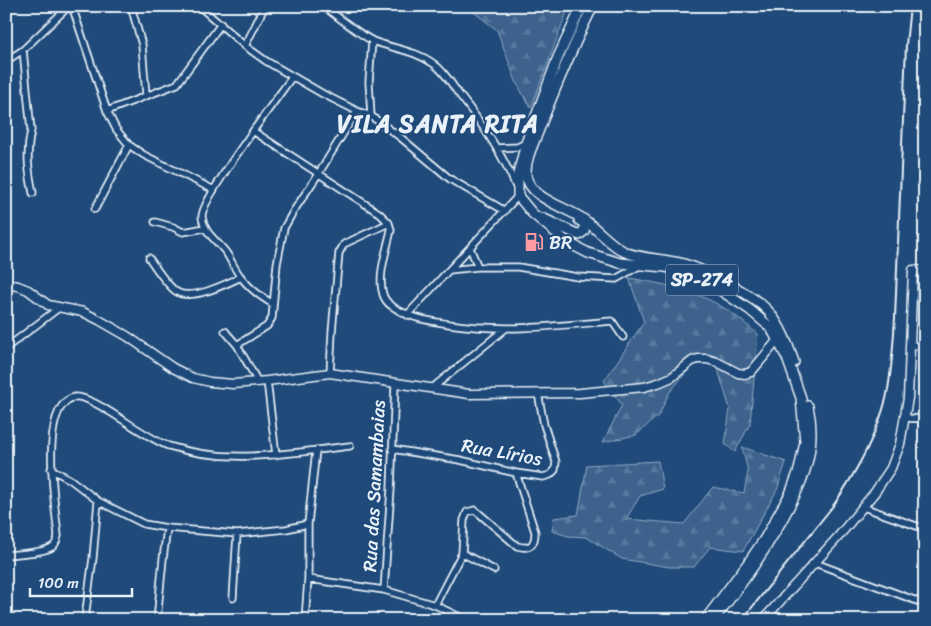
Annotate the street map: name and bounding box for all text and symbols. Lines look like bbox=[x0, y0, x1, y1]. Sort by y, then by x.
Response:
district label: VILA SANTA RITA bbox=[337, 103, 539, 145]
place label: BR bbox=[549, 226, 573, 259]
fuel station icon: BR bbox=[523, 231, 545, 253]
road number: SP-274 bbox=[666, 264, 738, 296]
street label: Rua das Samambaias bbox=[353, 399, 395, 573]
street label: Rua Lírios bbox=[459, 429, 545, 475]
scale bar bbox=[30, 566, 132, 598]
text: 100 m bbox=[38, 570, 79, 596]

